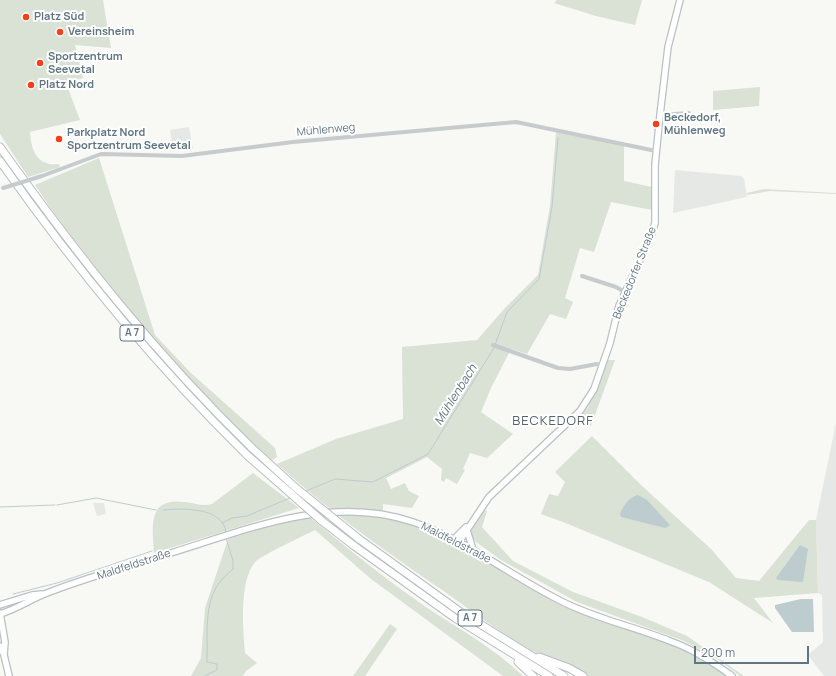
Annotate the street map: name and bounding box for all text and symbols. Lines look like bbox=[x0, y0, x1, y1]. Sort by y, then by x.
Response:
place label: Platz Süd bbox=[34, 10, 84, 24]
marker: Platz Süd bbox=[21, 12, 31, 22]
place label: Vereinsheim bbox=[68, 25, 134, 39]
marker: Vereinsheim bbox=[55, 27, 65, 37]
place label: Sportzentrum Seevetal bbox=[48, 50, 123, 76]
marker: Sportzentrum Seevetal bbox=[35, 58, 45, 68]
place label: Platz Nord bbox=[39, 78, 94, 92]
marker: Platz Nord bbox=[26, 80, 36, 90]
place label: Beckedorf, Mühlenweg bbox=[664, 111, 726, 137]
marker: Beckedorf, Mühlenweg bbox=[651, 119, 661, 129]
street label: Mühlenweg bbox=[296, 121, 356, 139]
place label: Parkplatz Nord Sportzentrum Seevetal bbox=[67, 126, 191, 152]
marker: Parkplatz Nord Sportzentrum Seevetal bbox=[54, 134, 64, 144]
street label: Beckedorfer Straße bbox=[610, 225, 660, 321]
road number: A 7 bbox=[120, 325, 144, 341]
water label: Mühlenbach bbox=[432, 362, 480, 428]
district label: BECKEDORF bbox=[512, 413, 594, 429]
street label: Maldfeldstraße bbox=[419, 520, 493, 566]
street label: Maldfeldstraße bbox=[95, 547, 173, 583]
road number: A 7 bbox=[458, 610, 482, 626]
scale bar bbox=[696, 638, 811, 664]
text: 200 m bbox=[701, 644, 735, 661]

